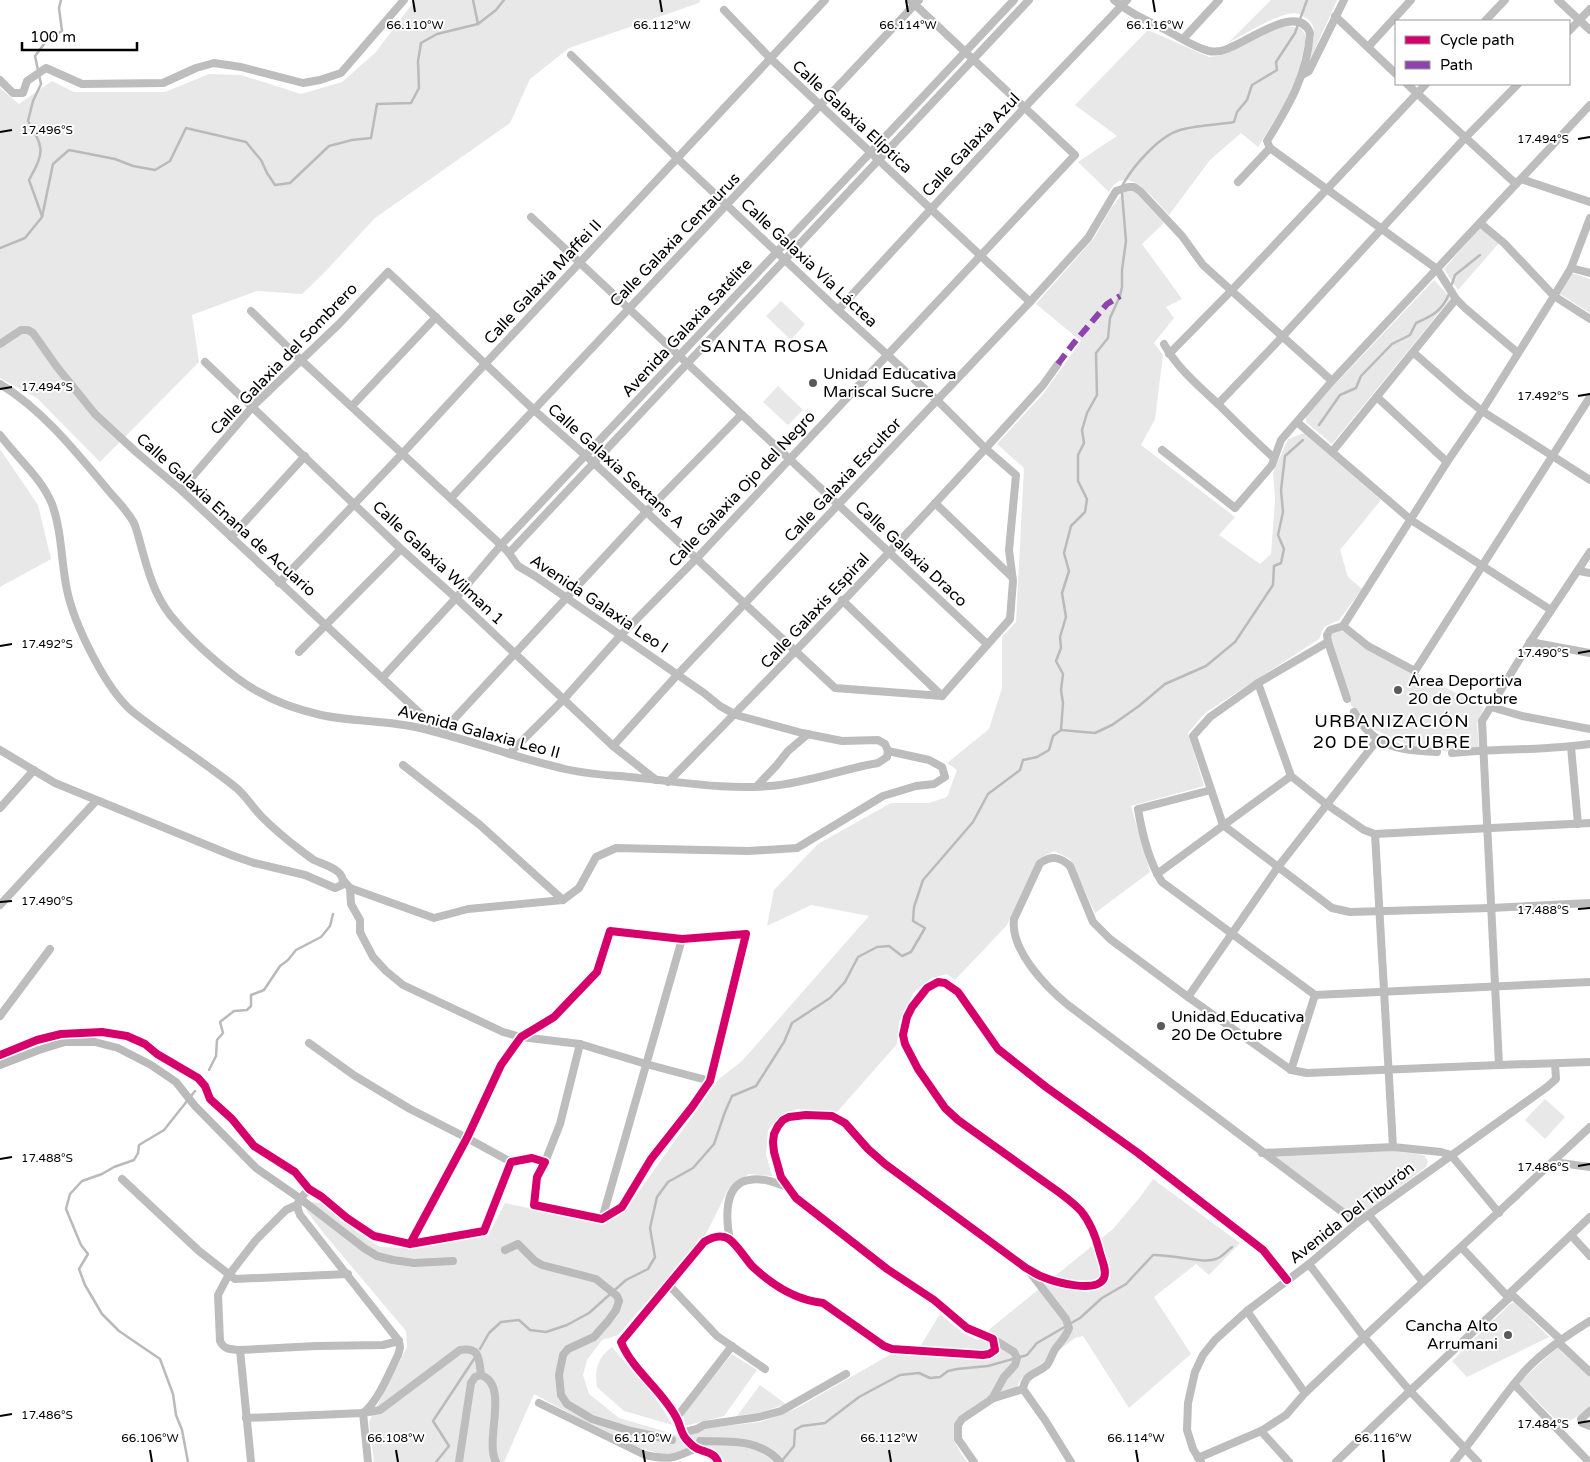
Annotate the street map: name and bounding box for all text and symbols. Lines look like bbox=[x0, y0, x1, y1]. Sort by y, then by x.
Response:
text: 66.110°W bbox=[386, 18, 444, 32]
text: 66.112°W bbox=[633, 18, 691, 32]
text: 66.114°W bbox=[879, 18, 937, 32]
text: 66.116°W bbox=[1126, 18, 1184, 32]
scale bar bbox=[22, 20, 138, 52]
legend bbox=[1395, 20, 1570, 85]
text: 100 m bbox=[30, 28, 76, 46]
text: Cycle path bbox=[1440, 31, 1514, 49]
street label: Calle Galaxia Elíptica bbox=[788, 56, 916, 178]
text: Path bbox=[1440, 56, 1473, 74]
street label: Calle Galaxia Azul bbox=[918, 89, 1024, 201]
text: 17.496°S bbox=[21, 123, 73, 137]
text: 17.494°S bbox=[1517, 132, 1569, 146]
street label: Calle Galaxia Centaurus bbox=[606, 169, 744, 311]
street label: Calle Galaxia Vía Láctea bbox=[736, 194, 882, 332]
street label: Calle Galaxia Maffei II bbox=[480, 215, 606, 349]
street label: Avenida Galaxia Satélite bbox=[617, 254, 757, 402]
street label: Calle Galaxia del Sombrero bbox=[206, 279, 362, 439]
district label: SANTA ROSA bbox=[701, 335, 829, 357]
place label: Unidad Educativa Mariscal Sucre bbox=[823, 364, 957, 402]
marker: Unidad Educativa Mariscal Sucre bbox=[807, 377, 819, 389]
text: 17.494°S bbox=[21, 380, 73, 394]
text: 17.492°S bbox=[1517, 389, 1569, 403]
street label: Calle Galaxia Sextans A bbox=[543, 399, 689, 533]
street label: Calle Galaxia Ojo del Negro bbox=[664, 407, 820, 571]
street label: Calle Galaxia Escultor bbox=[780, 413, 907, 546]
street label: Calle Galaxia Enana de Acuario bbox=[132, 429, 320, 601]
street label: Calle Galaxia Wilman 1 bbox=[368, 497, 508, 629]
street label: Calle Galaxia Draco bbox=[851, 497, 971, 611]
street label: Calle Galaxis Espiral bbox=[756, 549, 874, 673]
street label: Avenida Galaxia Leo I bbox=[526, 550, 672, 658]
text: 17.492°S bbox=[21, 637, 73, 651]
text: 17.490°S bbox=[1517, 646, 1569, 660]
place label: Área Deportiva 20 de Octubre bbox=[1408, 671, 1522, 709]
marker: Área Deportiva 20 de Octubre bbox=[1392, 684, 1404, 696]
street label: Avenida Galaxia Leo II bbox=[396, 701, 562, 763]
district label: URBANIZACIÓN 20 DE OCTUBRE bbox=[1313, 710, 1471, 753]
text: 17.490°S bbox=[21, 894, 73, 908]
text: 17.488°S bbox=[1517, 903, 1569, 917]
place label: Unidad Educativa 20 De Octubre bbox=[1171, 1007, 1305, 1045]
marker: Unidad Educativa 20 De Octubre bbox=[1155, 1020, 1167, 1032]
text: 17.488°S bbox=[21, 1151, 73, 1165]
street label: Avenida Del Tiburón bbox=[1285, 1158, 1419, 1268]
text: 17.486°S bbox=[1517, 1160, 1569, 1174]
place label: Cancha Alto Arrumani bbox=[1405, 1316, 1498, 1354]
marker: Cancha Alto Arrumani bbox=[1502, 1329, 1514, 1341]
text: 17.486°S bbox=[21, 1408, 73, 1422]
text: 17.484°S bbox=[1517, 1417, 1569, 1431]
text: 66.106°W bbox=[121, 1431, 179, 1445]
text: 66.108°W bbox=[367, 1431, 425, 1445]
text: 66.110°W bbox=[614, 1431, 672, 1445]
text: 66.112°W bbox=[860, 1431, 918, 1445]
text: 66.114°W bbox=[1107, 1431, 1165, 1445]
text: 66.116°W bbox=[1354, 1431, 1412, 1445]

